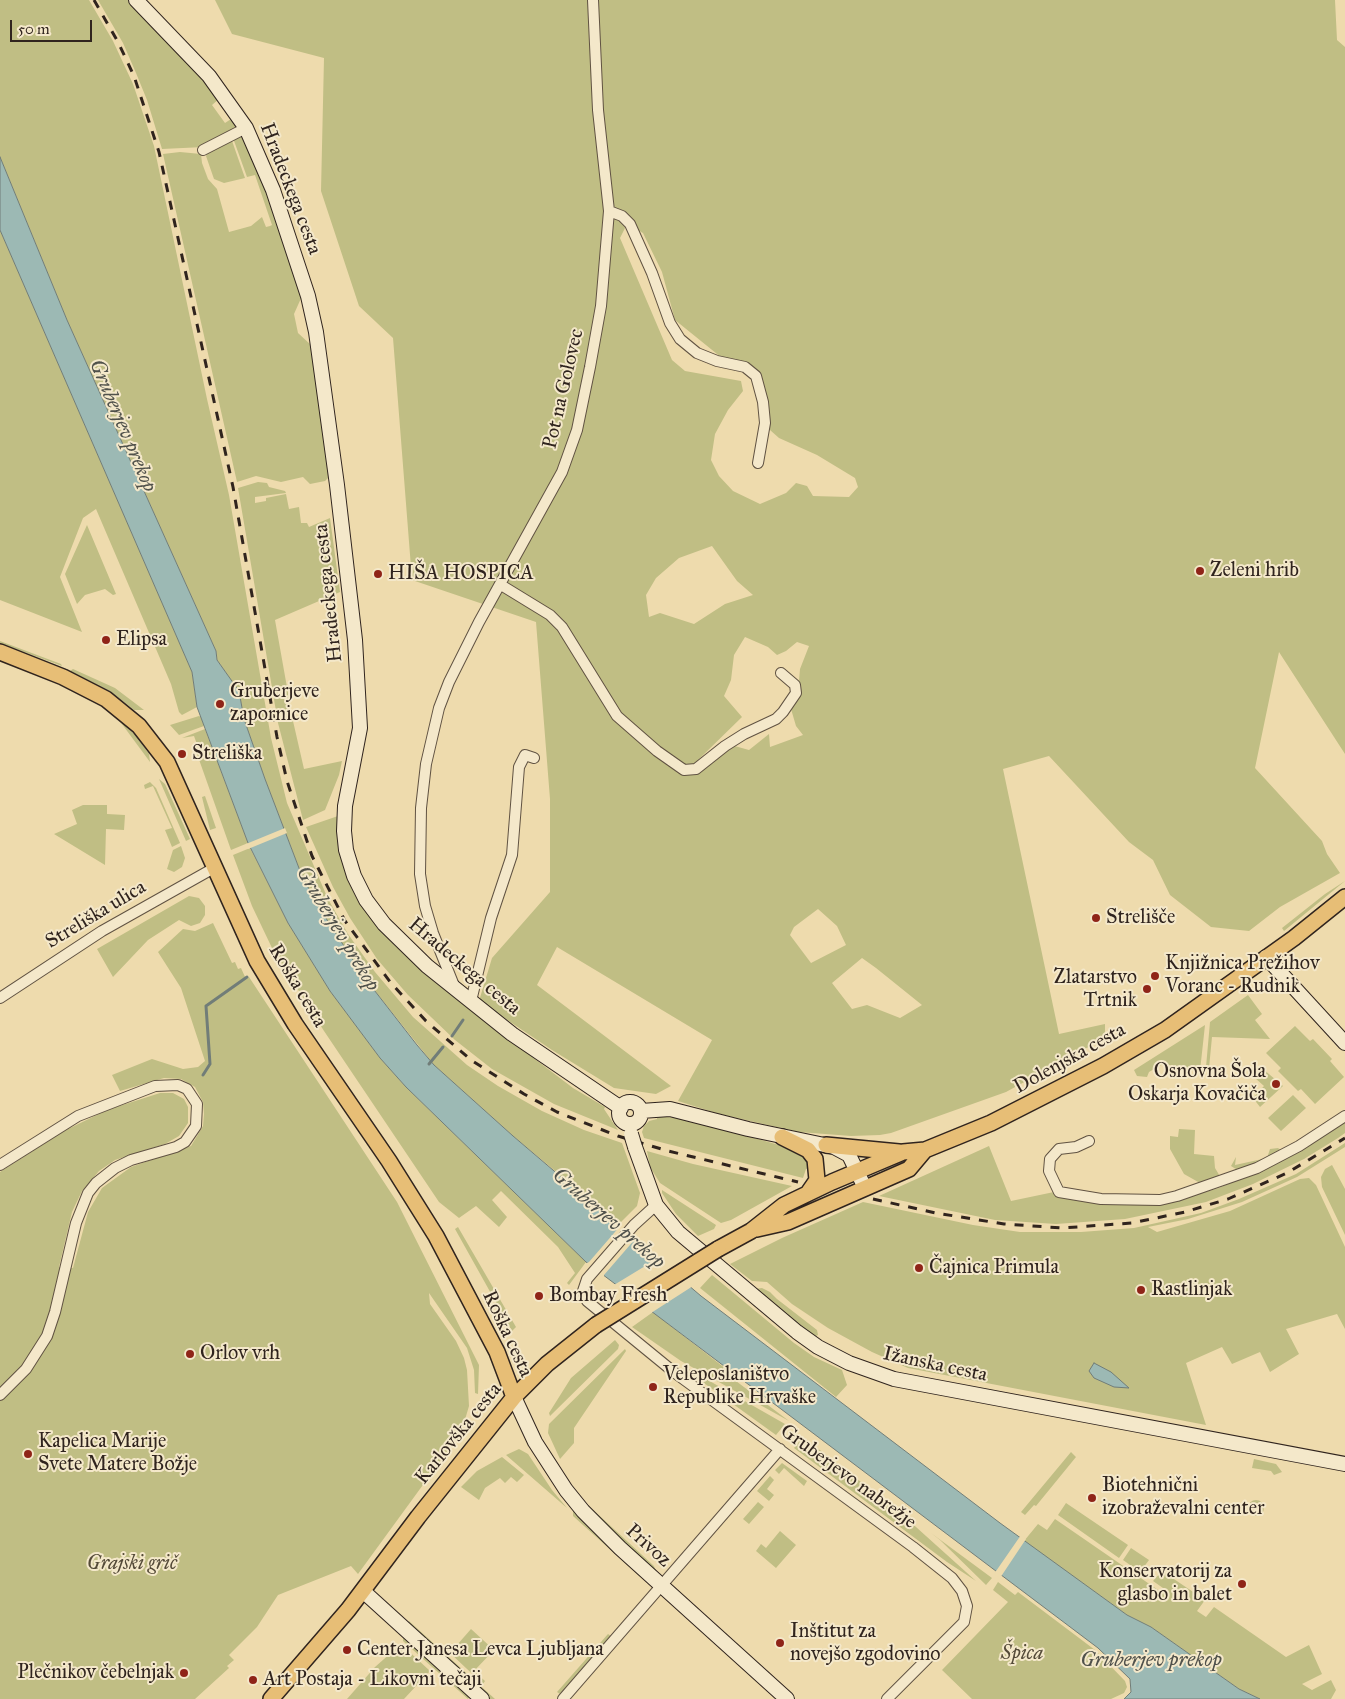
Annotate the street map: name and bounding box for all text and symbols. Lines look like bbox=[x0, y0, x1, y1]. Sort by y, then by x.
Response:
scale bar bbox=[12, 10, 95, 42]
text: 50 m bbox=[18, 20, 50, 38]
street label: Hradeckega cesta bbox=[254, 120, 326, 258]
street label: Pot na Golovec bbox=[539, 327, 589, 451]
water label: Gruberjev prekop bbox=[83, 356, 161, 496]
street label: Hradeckega cesta bbox=[310, 523, 348, 663]
place label: Zeleni hrib bbox=[1210, 559, 1299, 583]
place label: HIŠA HOSPICA bbox=[388, 562, 534, 586]
marker: Zeleni hrib bbox=[1194, 565, 1206, 577]
marker: HIŠA HOSPICA bbox=[372, 568, 384, 580]
place label: Elipsa bbox=[116, 628, 167, 652]
marker: Elipsa bbox=[100, 634, 112, 646]
place label: Gruberjeve zapornice bbox=[230, 680, 319, 727]
marker: Gruberjeve zapornice bbox=[214, 698, 226, 710]
place label: Streliška bbox=[192, 742, 262, 766]
marker: Streliška bbox=[176, 748, 188, 760]
water label: Gruberjev prekop bbox=[290, 862, 384, 996]
street label: Streliška ulica bbox=[41, 876, 151, 954]
place label: Strelišče bbox=[1106, 906, 1175, 930]
marker: Strelišče bbox=[1090, 912, 1102, 924]
street label: Hradeckega cesta bbox=[403, 913, 525, 1021]
street label: Roška cesta bbox=[263, 940, 331, 1032]
place label: Knjižnica Prežihov Voranc - Rudnik bbox=[1165, 952, 1320, 999]
place label: Zlatarstvo Trtnik bbox=[1054, 966, 1137, 1013]
marker: Knjižnica Prežihov Voranc - Rudnik bbox=[1149, 970, 1161, 982]
marker: Zlatarstvo Trtnik bbox=[1141, 983, 1153, 995]
street label: Dolenjska cesta bbox=[1010, 1018, 1130, 1100]
place label: Osnovna Šola Oskarja Kovačiča bbox=[1128, 1060, 1266, 1107]
marker: Osnovna Šola Oskarja Kovačiča bbox=[1270, 1078, 1282, 1090]
water label: Gruberjev prekop bbox=[546, 1163, 670, 1275]
place label: Čajnica Primula bbox=[929, 1256, 1059, 1280]
marker: Čajnica Primula bbox=[913, 1262, 925, 1274]
place label: Rastlinjak bbox=[1151, 1278, 1232, 1302]
place label: Bombay Fresh bbox=[549, 1284, 667, 1308]
marker: Rastlinjak bbox=[1135, 1284, 1147, 1296]
street label: Roška cesta bbox=[476, 1287, 538, 1381]
marker: Bombay Fresh bbox=[533, 1290, 545, 1302]
place label: Orlov vrh bbox=[200, 1342, 280, 1366]
street label: Ižanska cesta bbox=[881, 1342, 989, 1388]
marker: Orlov vrh bbox=[184, 1348, 196, 1360]
place label: Veleposlaništvo Republike Hrvaške bbox=[663, 1363, 816, 1410]
street label: Karlovška cesta bbox=[411, 1378, 507, 1490]
marker: Veleposlaništvo Republike Hrvaške bbox=[647, 1381, 659, 1393]
street label: Gruberjevo nabrežje bbox=[775, 1420, 921, 1534]
place label: Kapelica Marije Svete Matere Božje bbox=[38, 1430, 197, 1477]
marker: Kapelica Marije Svete Matere Božje bbox=[22, 1448, 34, 1460]
place label: Biotehnični izobraževalni center bbox=[1102, 1474, 1264, 1521]
marker: Biotehnični izobraževalni center bbox=[1086, 1492, 1098, 1504]
street label: Privoz bbox=[620, 1519, 676, 1573]
park label: Grajski grič bbox=[87, 1552, 177, 1576]
place label: Konservatorij za glasbo in balet bbox=[1099, 1560, 1232, 1607]
marker: Konservatorij za glasbo in balet bbox=[1236, 1578, 1248, 1590]
place label: Inštitut za novejšo zgodovino bbox=[790, 1620, 940, 1667]
marker: Inštitut za novejšo zgodovino bbox=[774, 1637, 786, 1649]
place label: Center Janesa Levca Ljubljana bbox=[357, 1638, 604, 1662]
park label: Špica bbox=[1001, 1642, 1043, 1666]
marker: Center Janesa Levca Ljubljana bbox=[341, 1644, 353, 1656]
water label: Gruberjev prekop bbox=[1080, 1648, 1222, 1674]
place label: Plečnikov čebelnjak bbox=[17, 1661, 174, 1685]
marker: Plečnikov čebelnjak bbox=[178, 1667, 190, 1679]
place label: Art Postaja - Likovni tečaji bbox=[263, 1668, 482, 1692]
marker: Art Postaja - Likovni tečaji bbox=[247, 1674, 259, 1686]

